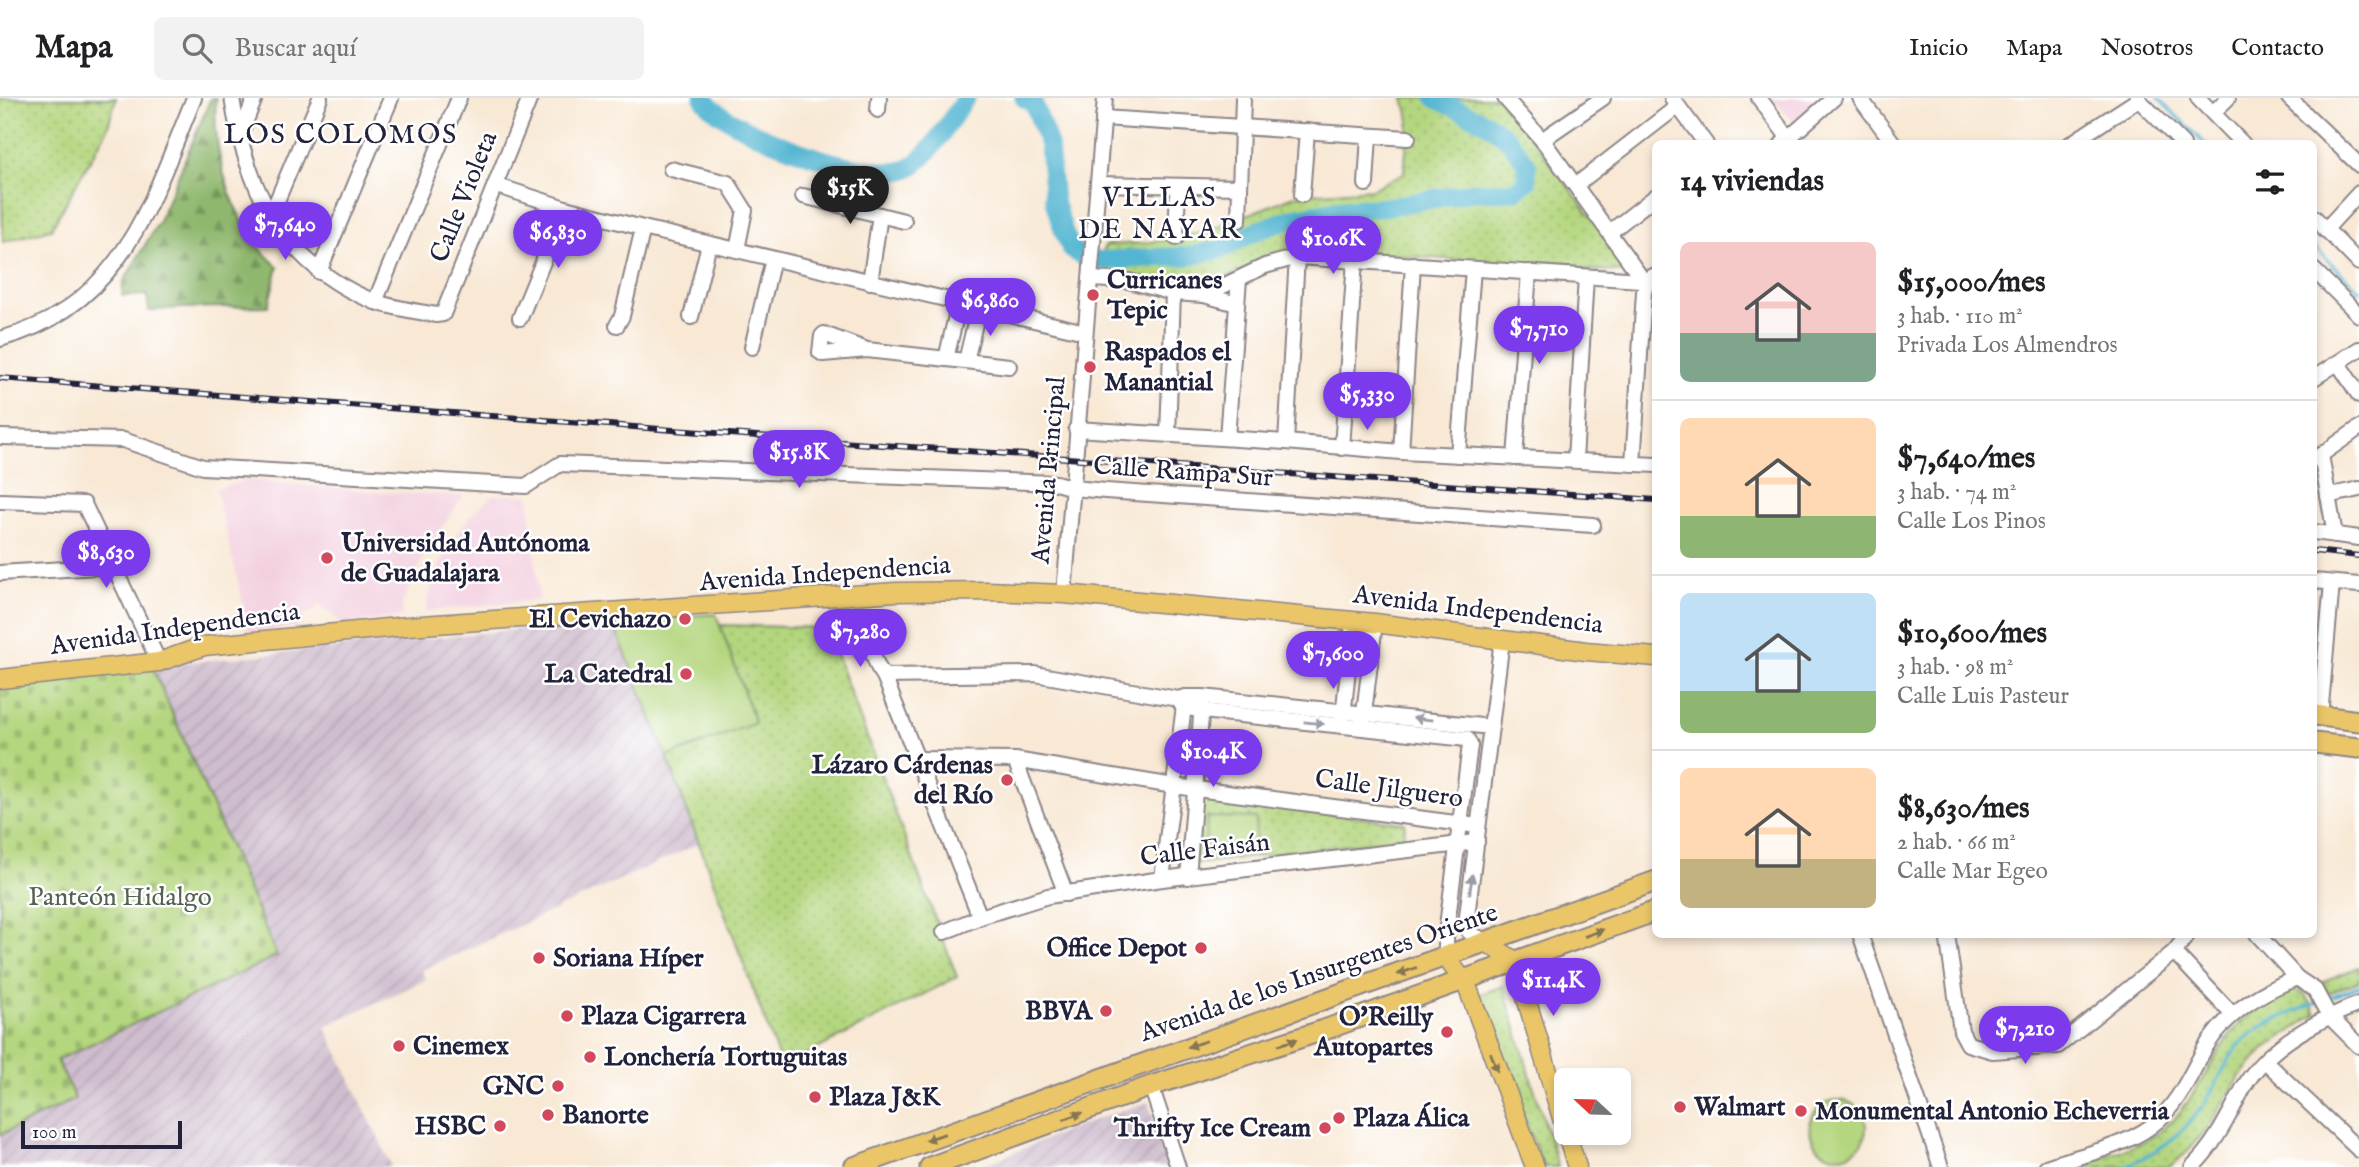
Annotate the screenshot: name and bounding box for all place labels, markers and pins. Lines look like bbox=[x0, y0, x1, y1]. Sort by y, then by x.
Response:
pin: $15K bbox=[809, 166, 891, 226]
pin: $7,640 bbox=[228, 202, 342, 262]
pin: $6,830 bbox=[501, 211, 615, 270]
pin: $10.6K bbox=[1276, 216, 1390, 276]
place label: Curricanes Tepic bbox=[1106, 264, 1222, 327]
pin: $6,860 bbox=[933, 278, 1047, 338]
marker: Curricanes Tepic bbox=[1085, 287, 1101, 303]
pin: $7,710 bbox=[1482, 306, 1596, 366]
place label: Raspados el Manantial bbox=[1104, 336, 1232, 399]
marker: Raspados el Manantial bbox=[1082, 359, 1098, 375]
pin: $5,330 bbox=[1310, 372, 1424, 432]
pin: $15.8K bbox=[742, 430, 856, 490]
place label: Universidad Autónoma de Guadalajara bbox=[340, 527, 590, 590]
pin: $8,630 bbox=[49, 531, 163, 590]
marker: Universidad Autónoma de Guadalajara bbox=[319, 550, 335, 566]
place label: El Cevichazo bbox=[529, 603, 671, 636]
pin: $7,280 bbox=[803, 610, 917, 669]
marker: El Cevichazo bbox=[677, 611, 693, 627]
pin: $7,600 bbox=[1276, 632, 1390, 691]
place label: La Catedral bbox=[544, 658, 673, 691]
marker: La Catedral bbox=[678, 666, 694, 682]
pin: $10.4K bbox=[1156, 730, 1270, 789]
place label: Lázaro Cárdenas del Río bbox=[811, 749, 993, 812]
marker: Lázaro Cárdenas del Río bbox=[999, 772, 1015, 788]
place label: Office Depot bbox=[1047, 932, 1187, 965]
marker: Office Depot bbox=[1193, 940, 1209, 956]
place label: Soriana Híper bbox=[553, 942, 704, 975]
marker: Soriana Híper bbox=[531, 950, 547, 966]
pin: $11.4K bbox=[1496, 958, 1610, 1018]
place label: BBVA bbox=[1025, 995, 1093, 1028]
place label: Plaza Cigarrera bbox=[581, 1000, 747, 1033]
place label: O'Reilly Autopartes bbox=[1313, 1001, 1434, 1064]
marker: BBVA bbox=[1098, 1003, 1114, 1019]
pin: $7,210 bbox=[1968, 1006, 2082, 1066]
marker: Plaza Cigarrera bbox=[559, 1008, 575, 1024]
marker: O'Reilly Autopartes bbox=[1439, 1024, 1455, 1040]
place label: Cinemex bbox=[413, 1030, 509, 1063]
marker: Cinemex bbox=[391, 1038, 407, 1054]
place label: Lonchería Tortuguitas bbox=[604, 1041, 847, 1074]
marker: Lonchería Tortuguitas bbox=[582, 1049, 598, 1065]
place label: GNC bbox=[483, 1070, 544, 1103]
marker: GNC bbox=[550, 1078, 566, 1094]
place label: Plaza J&K bbox=[829, 1081, 941, 1114]
marker: Plaza J&K bbox=[807, 1089, 823, 1105]
place label: Walmart bbox=[1693, 1091, 1785, 1124]
place label: Monumental Antonio Echeverria bbox=[1815, 1095, 2170, 1128]
place label: Banorte bbox=[562, 1099, 649, 1132]
marker: Walmart bbox=[1672, 1099, 1688, 1115]
place label: Plaza Álica bbox=[1353, 1102, 1470, 1135]
marker: Monumental Antonio Echeverria bbox=[1793, 1103, 1809, 1119]
marker: Banorte bbox=[540, 1107, 556, 1123]
place label: HSBC bbox=[415, 1110, 486, 1143]
marker: Plaza Álica bbox=[1331, 1110, 1347, 1126]
place label: Thrifty Ice Cream bbox=[1113, 1112, 1311, 1145]
marker: HSBC bbox=[492, 1118, 508, 1134]
marker: Thrifty Ice Cream bbox=[1317, 1120, 1333, 1136]

